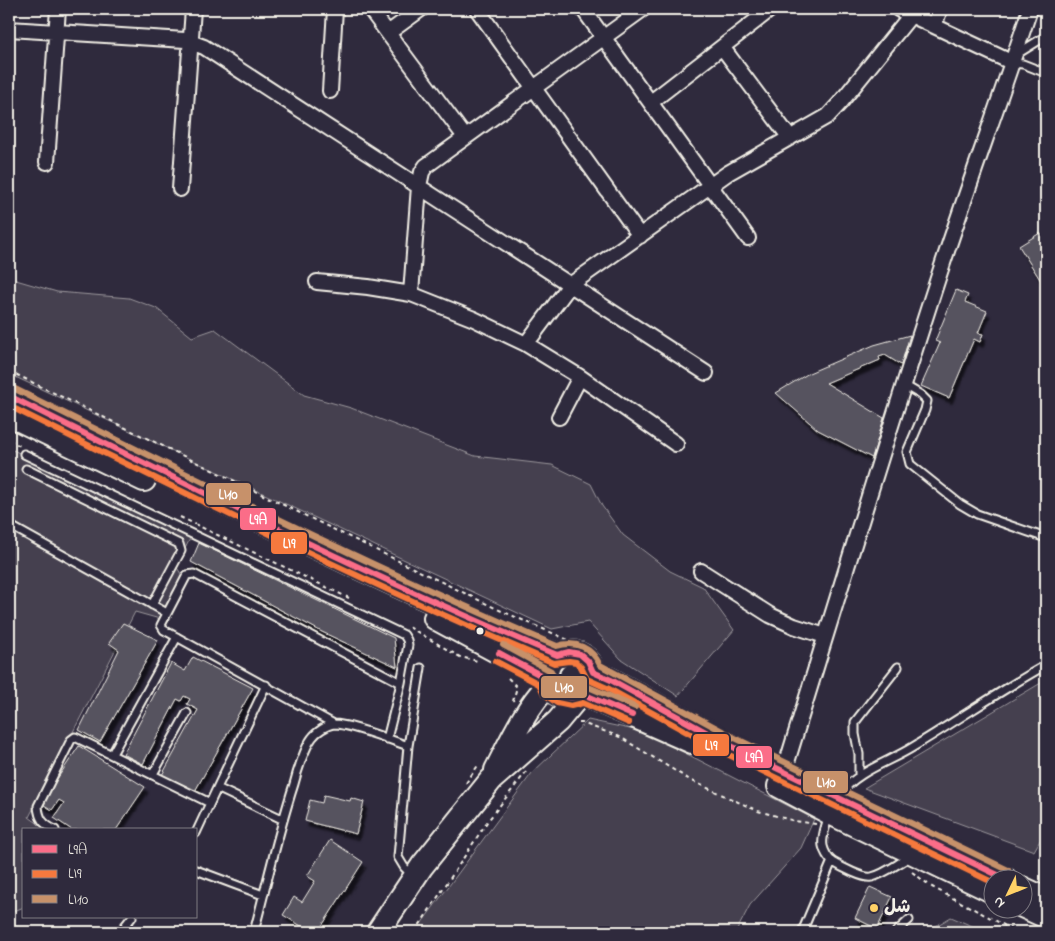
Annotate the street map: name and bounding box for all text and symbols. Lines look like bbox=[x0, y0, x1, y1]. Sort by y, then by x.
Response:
line badge: LI10 bbox=[205, 482, 252, 506]
text: LI10 bbox=[219, 485, 237, 506]
line badge: L9A bbox=[239, 507, 277, 531]
text: L9A bbox=[249, 510, 267, 531]
line badge: LI9 bbox=[270, 531, 308, 555]
text: LI9 bbox=[283, 534, 296, 555]
unlabelled marker bbox=[475, 626, 485, 636]
line badge: LI10 bbox=[540, 675, 588, 699]
text: LI10 bbox=[555, 678, 573, 699]
line badge: LI9 bbox=[692, 733, 730, 757]
text: LI9 bbox=[705, 736, 718, 757]
line badge: L9A bbox=[735, 745, 773, 769]
text: L9A bbox=[745, 748, 763, 769]
line badge: LI10 bbox=[802, 770, 849, 794]
text: LI10 bbox=[817, 773, 835, 794]
legend bbox=[22, 828, 198, 918]
text: L9A bbox=[68, 839, 87, 861]
text: LI9 bbox=[68, 863, 82, 885]
north arrow bbox=[982, 868, 1032, 918]
text: LI10 bbox=[68, 889, 89, 911]
text: N bbox=[989, 891, 1010, 912]
place label: شل bbox=[884, 895, 910, 921]
marker: شل bbox=[868, 902, 880, 914]

